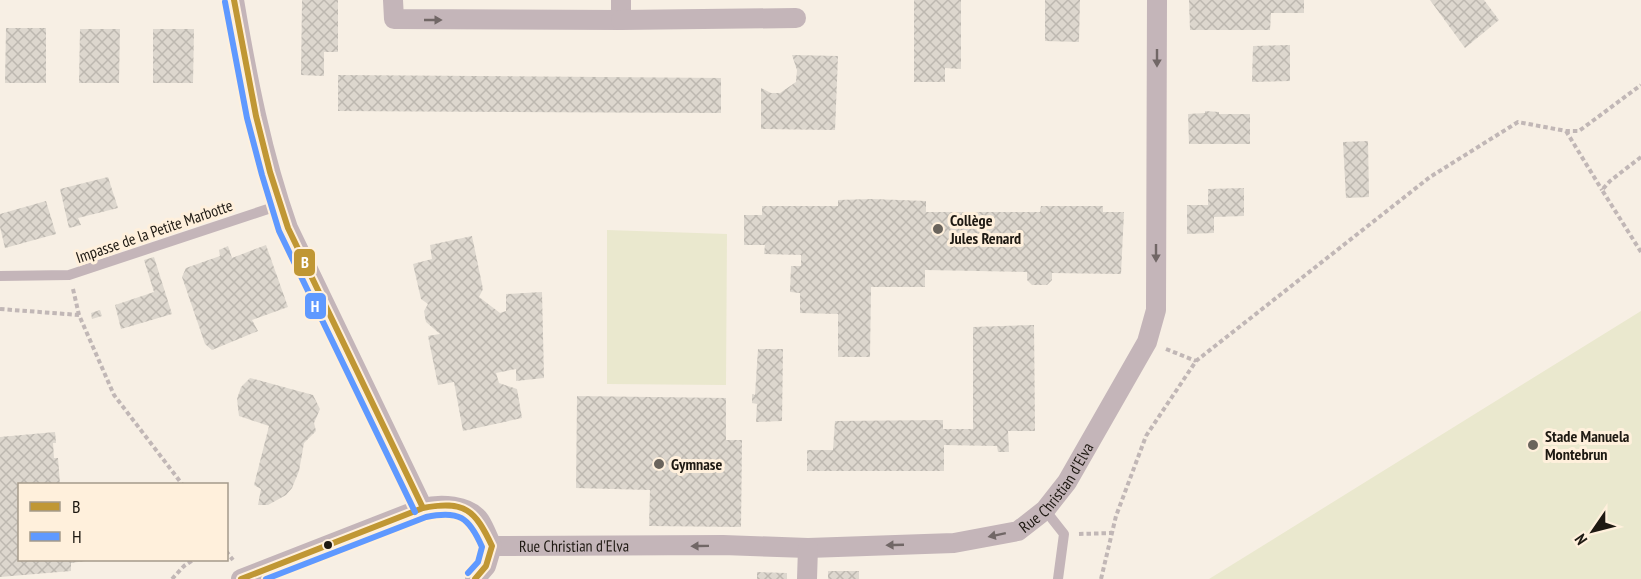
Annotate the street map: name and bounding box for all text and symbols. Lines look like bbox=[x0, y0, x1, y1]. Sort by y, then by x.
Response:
one-way arrow bbox=[423, 15, 442, 24]
one-way arrow bbox=[1152, 49, 1162, 68]
street label: Impasse de la Petite Marbotte bbox=[73, 195, 235, 267]
place label: Collège Jules Renard bbox=[949, 210, 1021, 248]
marker: Collège Jules Renard bbox=[931, 222, 945, 236]
one-way arrow bbox=[1151, 244, 1161, 263]
line badge: B bbox=[293, 248, 316, 277]
text: B bbox=[301, 252, 309, 272]
line badge: H bbox=[304, 292, 327, 320]
text: H bbox=[311, 296, 319, 316]
place label: Stade Manuela Montebrun bbox=[1545, 426, 1630, 464]
marker: Stade Manuela Montebrun bbox=[1526, 438, 1540, 452]
street label: Rue Christian d'Elva bbox=[1015, 439, 1098, 537]
place label: Gymnase bbox=[671, 454, 722, 474]
marker: Gymnase bbox=[652, 457, 666, 471]
legend bbox=[18, 483, 228, 561]
text: B bbox=[72, 495, 80, 518]
north arrow bbox=[1563, 501, 1623, 561]
text: H bbox=[72, 525, 82, 548]
text: N bbox=[1570, 530, 1591, 549]
one-way arrow bbox=[988, 531, 1007, 541]
street label: Rue Christian d'Elva bbox=[519, 535, 629, 556]
unlabelled marker bbox=[322, 539, 334, 551]
one-way arrow bbox=[886, 540, 905, 550]
one-way arrow bbox=[691, 541, 710, 550]

